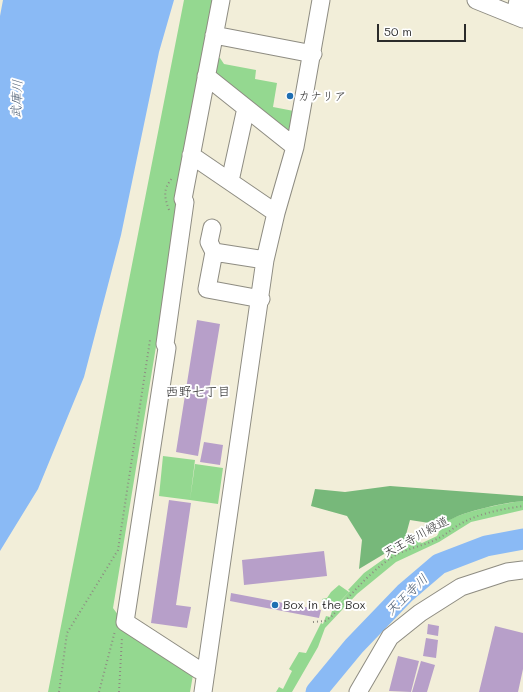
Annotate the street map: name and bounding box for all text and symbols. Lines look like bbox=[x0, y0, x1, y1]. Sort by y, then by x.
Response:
scale bar bbox=[379, 16, 468, 42]
text: 50 m bbox=[384, 23, 412, 39]
water label: 武庫川 bbox=[8, 79, 26, 119]
place label: カナリア bbox=[298, 89, 346, 103]
marker: カナリア bbox=[285, 91, 295, 101]
district label: 西野七丁目 bbox=[166, 384, 230, 400]
street label: 天王寺川緑道 bbox=[381, 514, 451, 560]
water label: 天王寺川 bbox=[383, 571, 431, 619]
place label: Box in the Box bbox=[283, 598, 366, 612]
marker: Box in the Box bbox=[270, 600, 280, 610]

